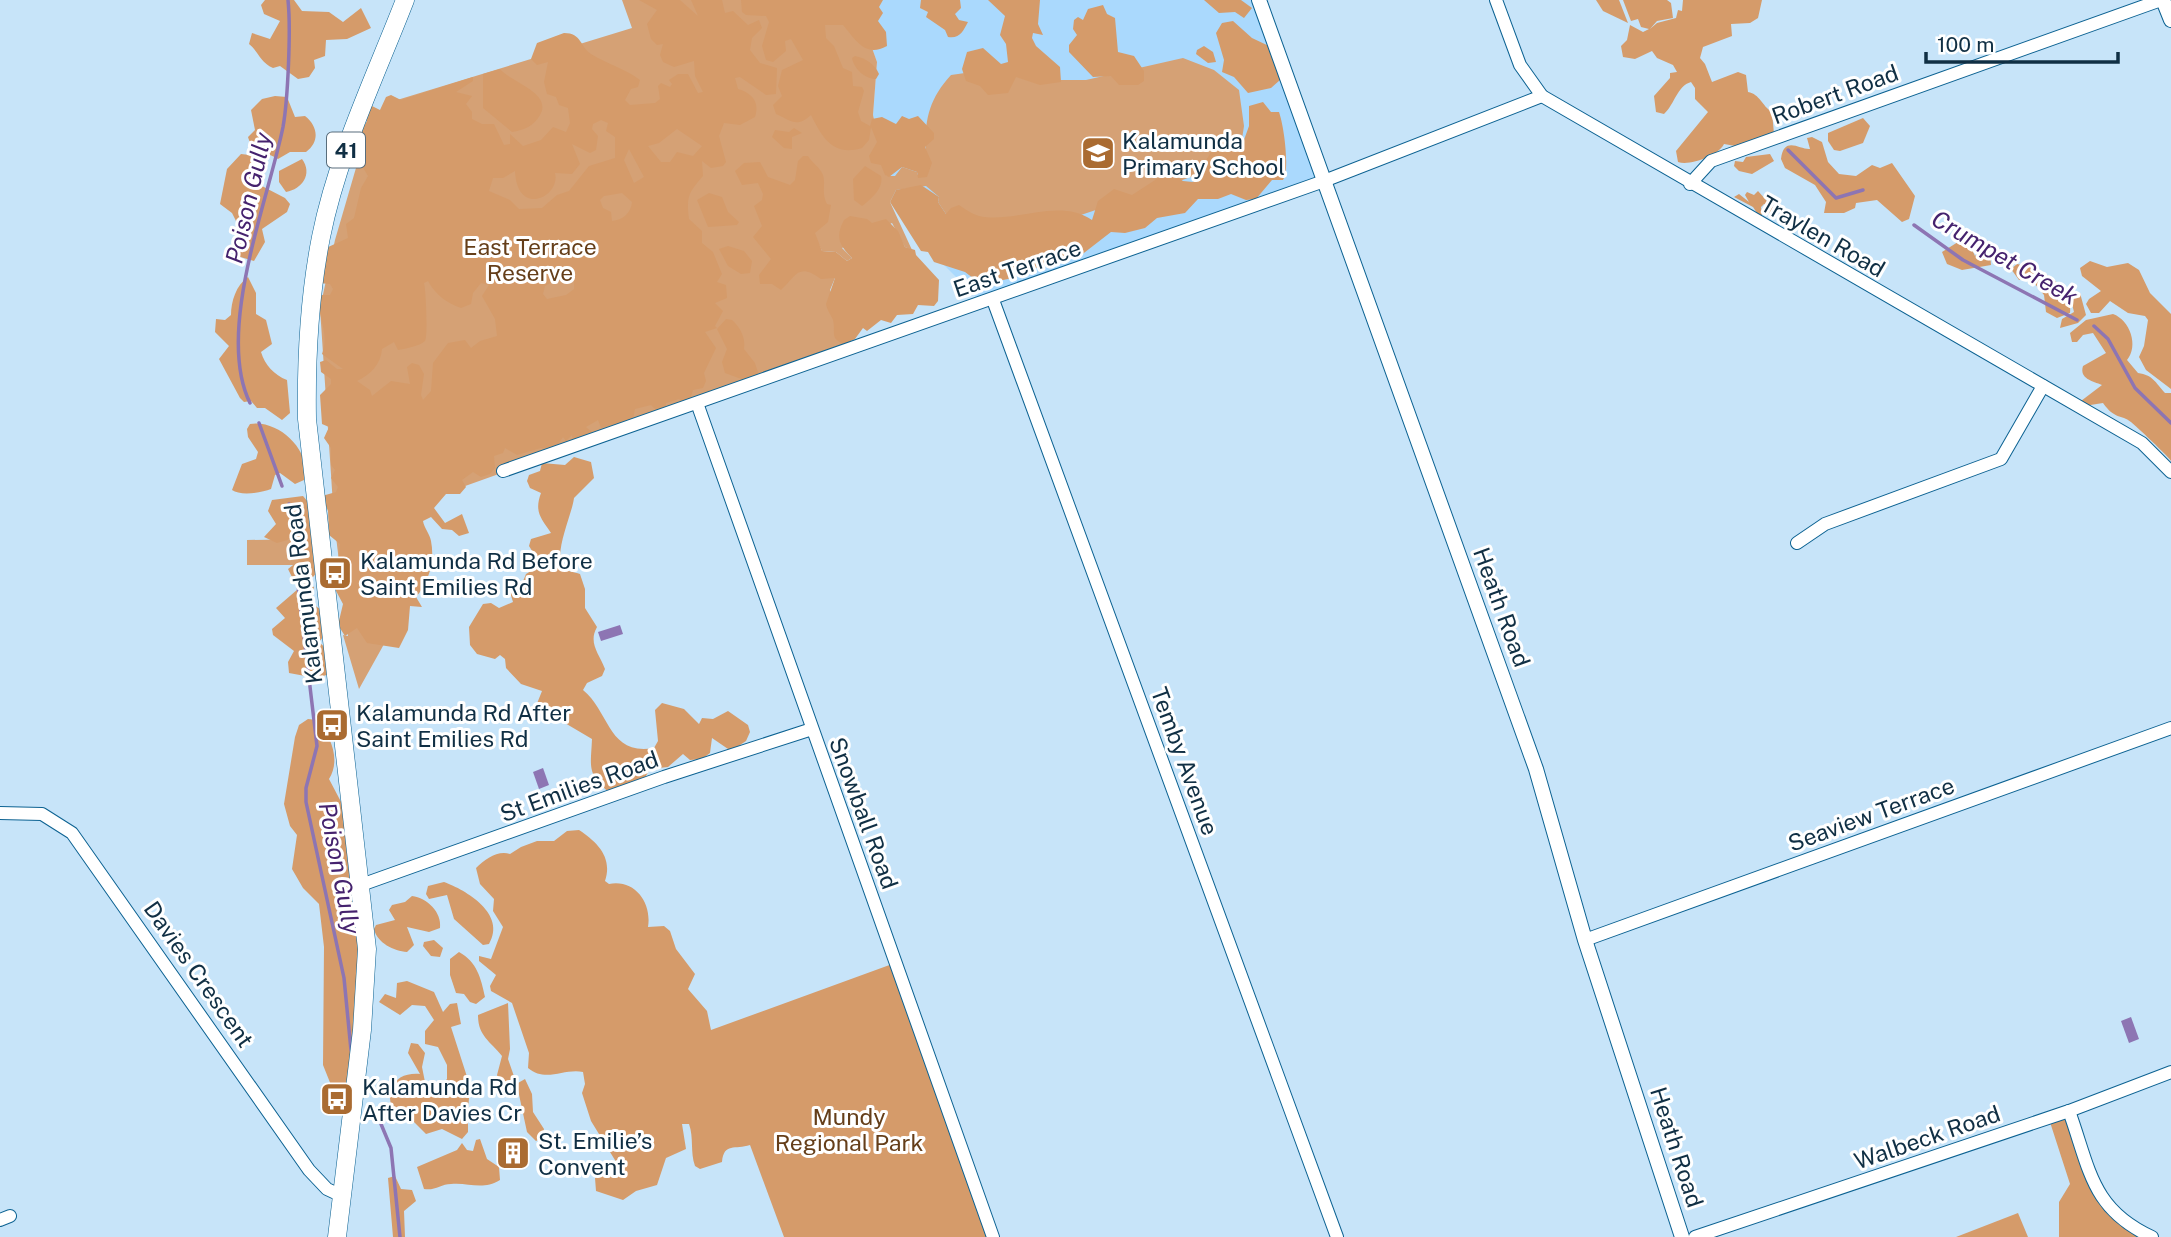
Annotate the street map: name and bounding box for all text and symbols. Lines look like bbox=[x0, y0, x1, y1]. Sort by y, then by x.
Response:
scale bar bbox=[1926, 21, 2118, 65]
text: 100 m bbox=[1937, 32, 1994, 57]
street label: Robert Road bbox=[1768, 59, 1902, 129]
place label: Kalamunda Primary School bbox=[1122, 127, 1285, 180]
water label: Poison Gully bbox=[219, 129, 277, 266]
road number: 41 bbox=[327, 132, 365, 168]
school or university icon: Kalamunda Primary School bbox=[1079, 134, 1117, 172]
street label: Traylen Road bbox=[1756, 190, 1890, 282]
water label: Crumpet Creek bbox=[1927, 204, 2083, 310]
park label: East Terrace Reserve bbox=[463, 233, 597, 286]
street label: East Terrace bbox=[950, 234, 1084, 302]
street label: Kalamunda Road bbox=[279, 503, 327, 685]
street label: Heath Road bbox=[1468, 544, 1536, 670]
place label: Kalamunda Rd Before Saint Emilies Rd bbox=[360, 547, 593, 600]
bus stop icon: Kalamunda Rd Before Saint Emilies Rd bbox=[316, 554, 354, 592]
street label: Temby Avenue bbox=[1146, 683, 1224, 839]
place label: Kalamunda Rd After Saint Emilies Rd bbox=[356, 699, 571, 752]
bus stop icon: Kalamunda Rd After Saint Emilies Rd bbox=[313, 706, 351, 744]
street label: Snowball Road bbox=[824, 733, 904, 893]
street label: St Emilies Road bbox=[496, 745, 662, 827]
street label: Seaview Terrace bbox=[1784, 771, 1958, 857]
water label: Poison Gully bbox=[314, 800, 367, 937]
street label: Davies Crescent bbox=[139, 896, 259, 1052]
place label: Kalamunda Rd After Davies Cr bbox=[362, 1073, 522, 1126]
bus stop icon: Kalamunda Rd After Davies Cr bbox=[318, 1080, 356, 1118]
street label: Heath Road bbox=[1645, 1083, 1709, 1211]
street label: Walbeck Road bbox=[1850, 1099, 2004, 1175]
park label: Mundy Regional Park bbox=[775, 1103, 923, 1156]
place label: St. Emilie’s Convent bbox=[538, 1127, 652, 1180]
building icon: St. Emilie’s Convent bbox=[494, 1134, 532, 1172]

